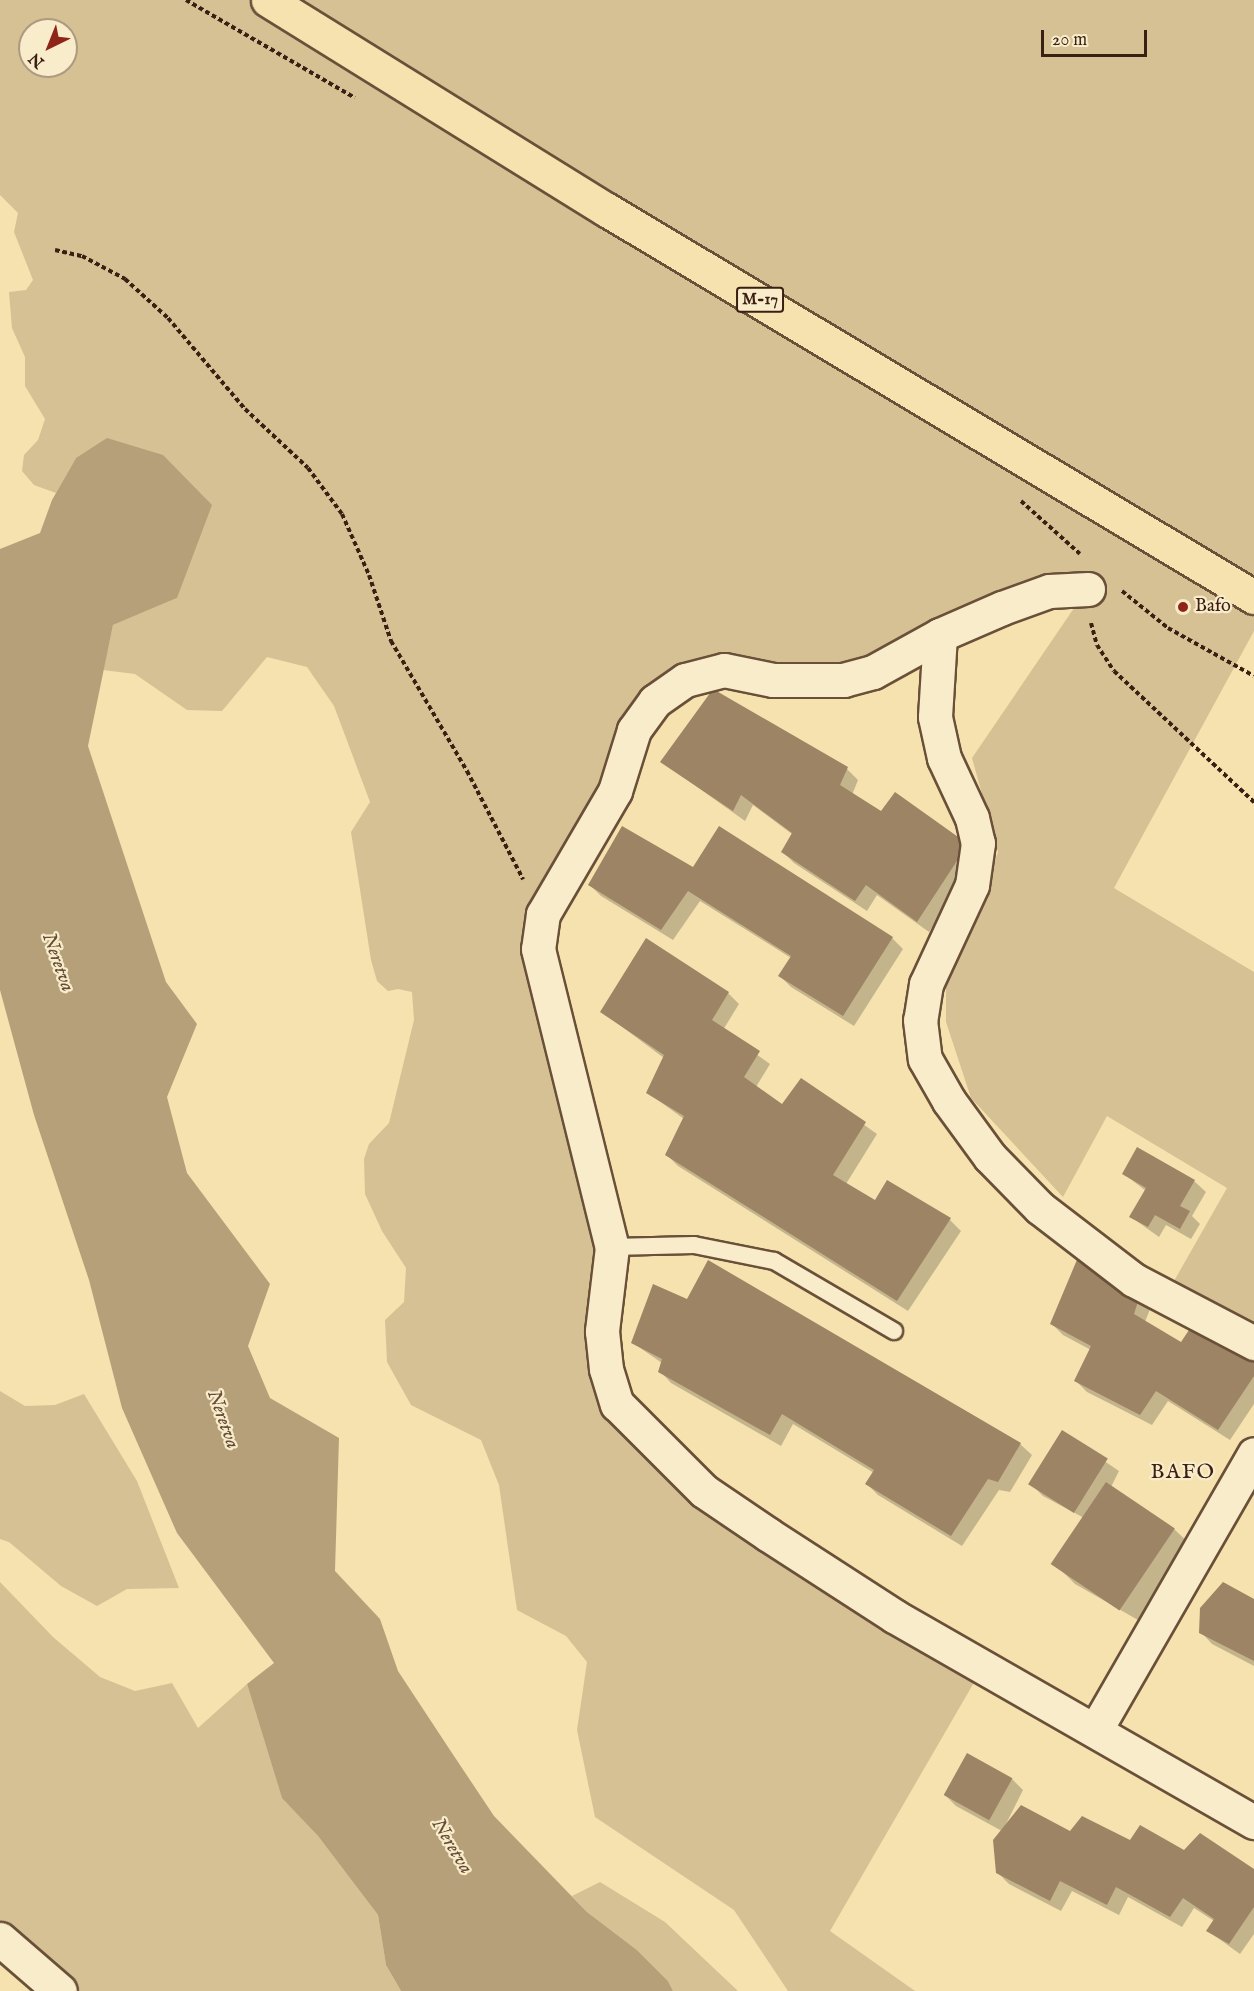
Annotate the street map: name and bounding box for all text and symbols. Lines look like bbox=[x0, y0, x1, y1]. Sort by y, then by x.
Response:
north arrow bbox=[18, 18, 78, 78]
scale bar bbox=[1044, 18, 1150, 56]
text: 20 m bbox=[1052, 29, 1087, 52]
text: N bbox=[25, 48, 49, 72]
road number: M-17 bbox=[736, 287, 784, 313]
place label: Bafo bbox=[1195, 596, 1231, 618]
marker: Bafo bbox=[1176, 600, 1190, 614]
water label: Neretva bbox=[36, 929, 80, 995]
water label: Neretva bbox=[201, 1386, 245, 1452]
district label: BAFO bbox=[1151, 1460, 1215, 1486]
water label: Neretva bbox=[426, 1814, 478, 1878]

